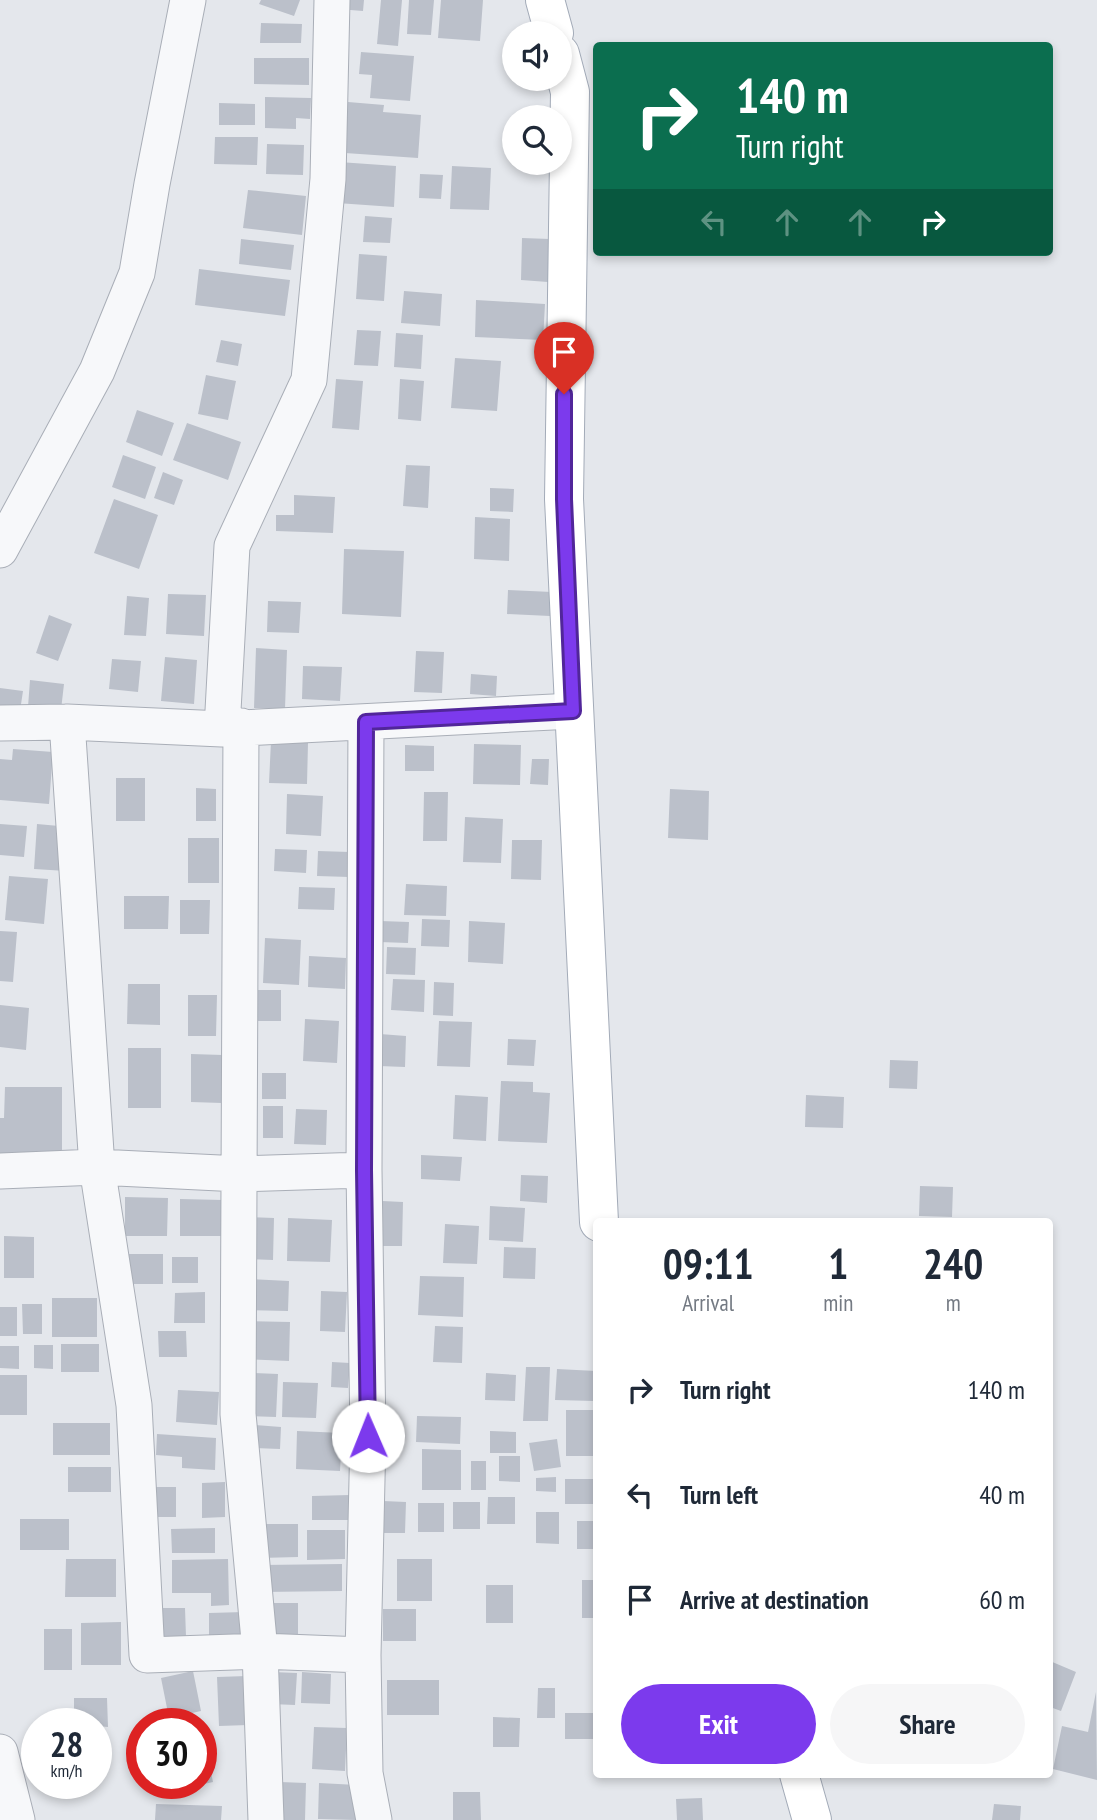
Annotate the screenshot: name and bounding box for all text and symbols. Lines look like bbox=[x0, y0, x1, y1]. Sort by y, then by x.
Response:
map controls bbox=[502, 21, 572, 175]
button: sound bbox=[502, 21, 572, 91]
text: 140 m bbox=[736, 63, 849, 127]
icon: right bbox=[621, 70, 712, 161]
button: search bbox=[502, 105, 572, 175]
text: Turn right bbox=[736, 125, 844, 167]
icon: left bbox=[695, 203, 733, 241]
icon: ahead bbox=[768, 203, 806, 241]
icon: ahead bbox=[841, 203, 879, 241]
icon: right bbox=[914, 203, 952, 241]
pin bbox=[534, 322, 594, 394]
icon: arrive bbox=[545, 333, 583, 371]
text: 09:11 bbox=[663, 1236, 754, 1291]
text: 1 bbox=[828, 1236, 848, 1291]
text: 240 bbox=[923, 1236, 983, 1291]
text: Arrival bbox=[682, 1288, 734, 1317]
text: min bbox=[823, 1288, 853, 1317]
text: m bbox=[946, 1288, 961, 1317]
icon: right bbox=[621, 1371, 659, 1409]
text: Turn right bbox=[680, 1373, 771, 1406]
text: 140 m bbox=[967, 1373, 1025, 1406]
position arrow bbox=[331, 1399, 405, 1473]
icon: left bbox=[621, 1476, 659, 1514]
text: Turn left bbox=[680, 1478, 758, 1511]
text: 40 m bbox=[979, 1478, 1025, 1511]
icon: arrive bbox=[621, 1581, 659, 1619]
text: Arrive at destination bbox=[680, 1583, 869, 1616]
text: 60 m bbox=[979, 1583, 1025, 1616]
button: Exit bbox=[621, 1684, 816, 1764]
button: Share bbox=[830, 1684, 1025, 1764]
speed limit sign: 30 bbox=[126, 1708, 217, 1799]
text: 28 bbox=[50, 1721, 83, 1767]
text: km/h bbox=[51, 1759, 82, 1782]

